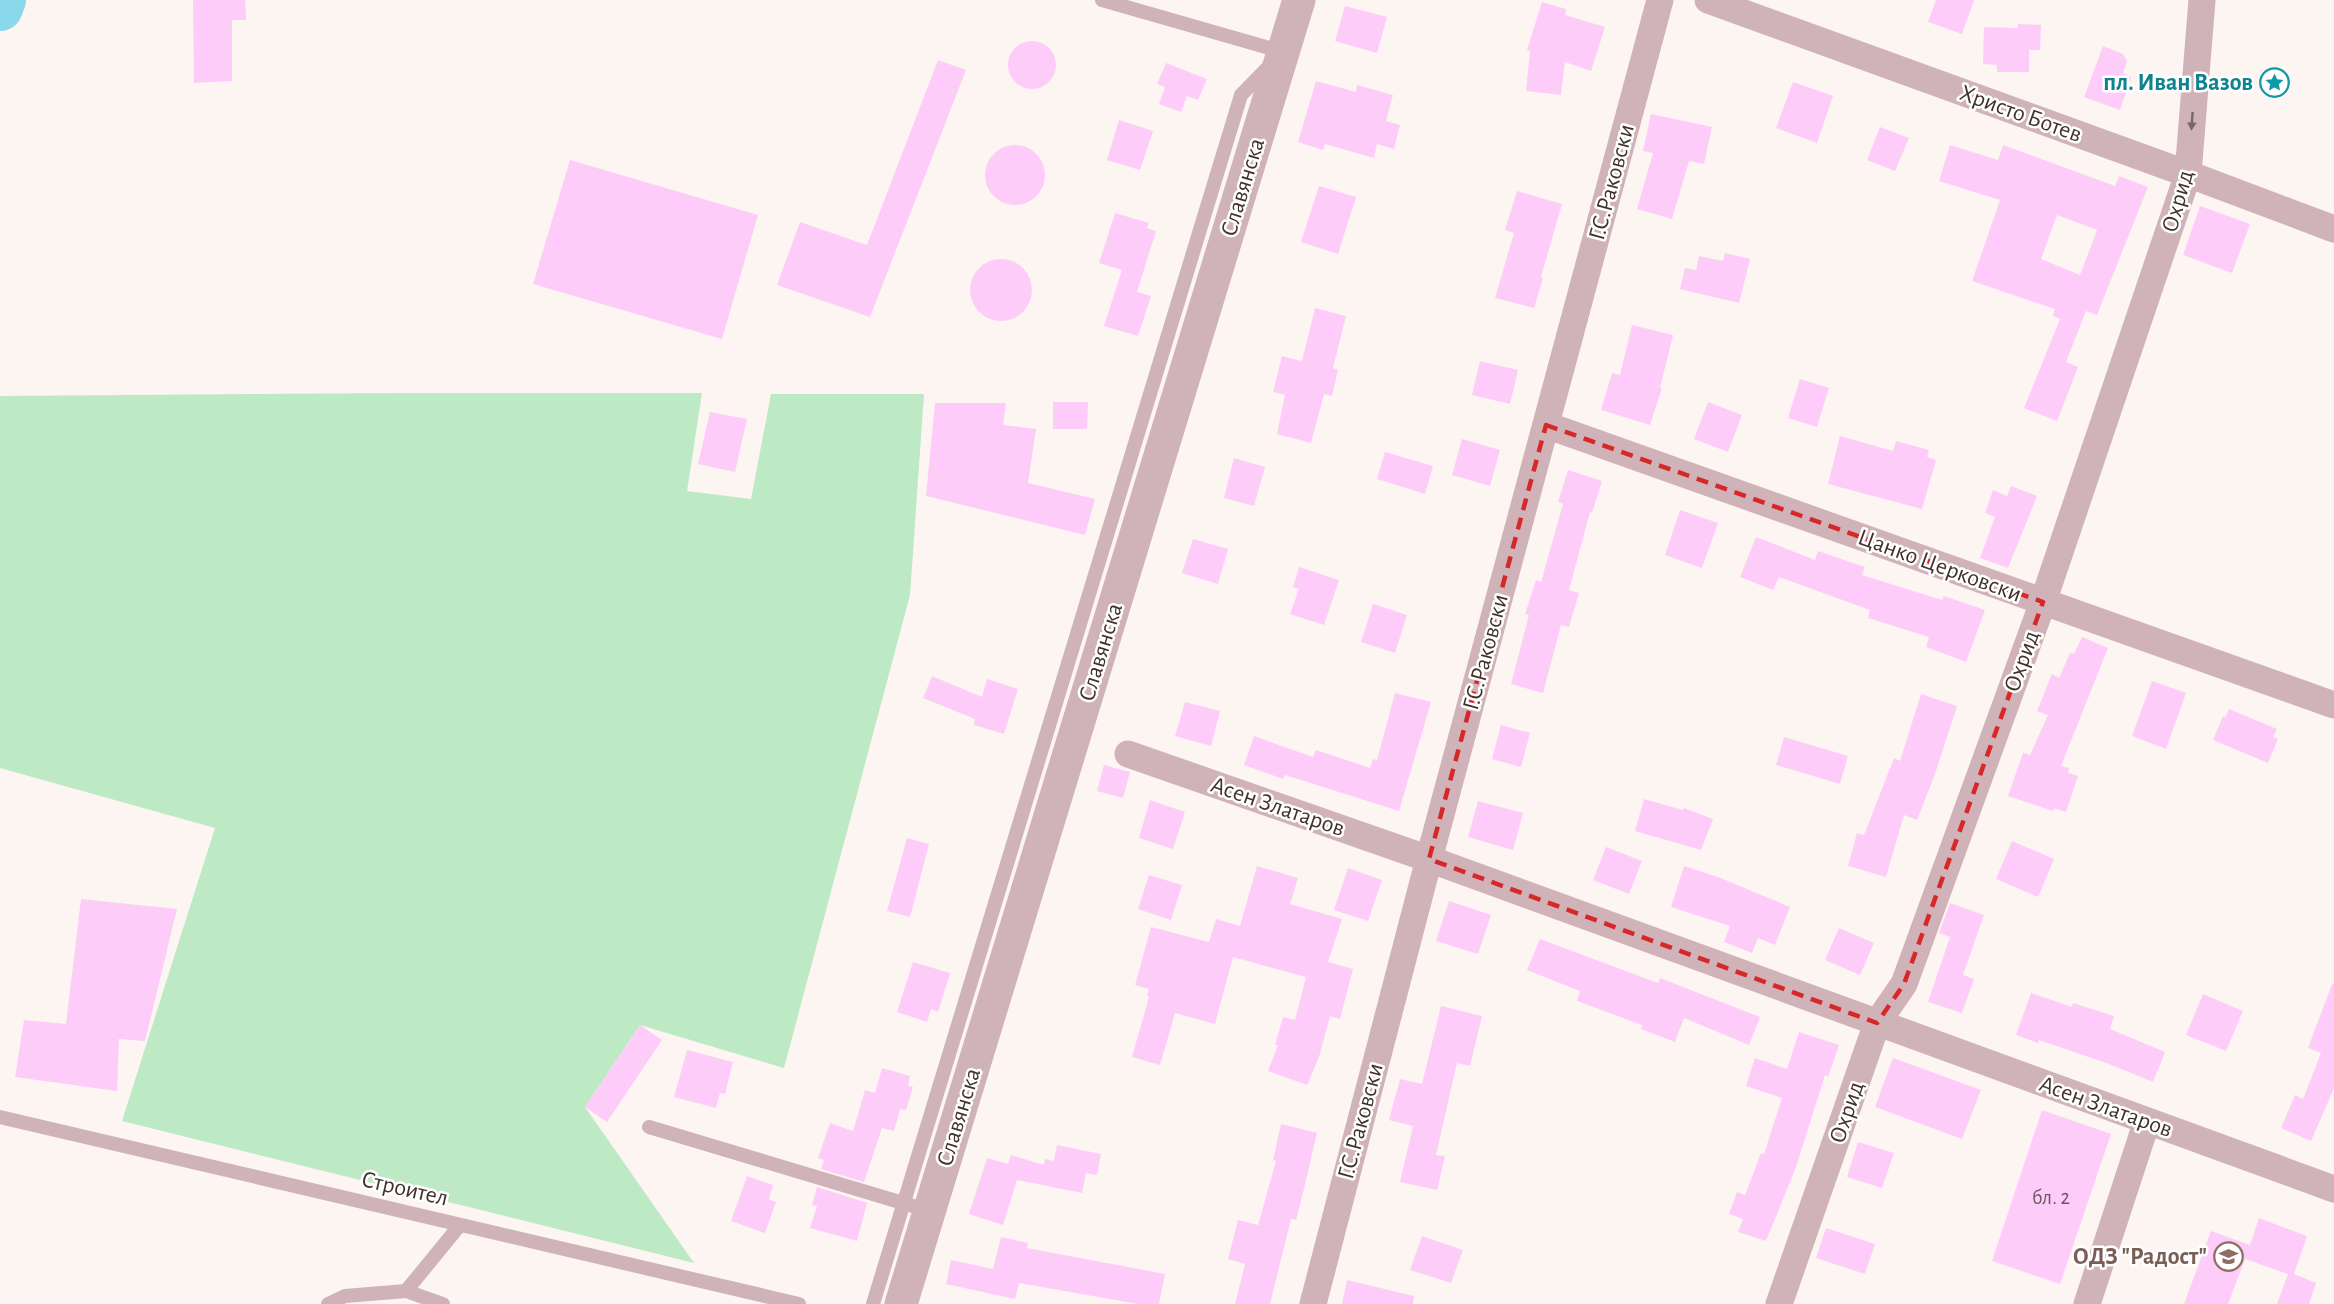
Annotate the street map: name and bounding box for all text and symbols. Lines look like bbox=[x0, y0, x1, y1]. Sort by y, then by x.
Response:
place icon: пл. Иван Вазов bbox=[2258, 66, 2290, 98]
place label: пл. Иван Вазов bbox=[2103, 71, 2253, 95]
street label: Христо Ботев bbox=[1956, 81, 2085, 147]
one-way arrow bbox=[2188, 112, 2197, 131]
street label: Г.С.Раковски bbox=[1585, 122, 1639, 243]
street label: Славянска bbox=[1217, 135, 1269, 239]
street label: Охрид bbox=[2158, 167, 2198, 235]
street label: Цанко Церковски bbox=[1855, 525, 2025, 607]
street label: Г.С.Раковски bbox=[1459, 592, 1513, 713]
street label: Славянска bbox=[1075, 600, 1127, 704]
street label: Охрид bbox=[2000, 627, 2044, 695]
street label: Асен Златаров bbox=[1208, 773, 1348, 841]
street label: Г.С.Раковски bbox=[1334, 1061, 1388, 1182]
street label: Славянска bbox=[933, 1065, 985, 1169]
street label: Асен Златаров bbox=[2036, 1072, 2175, 1142]
street label: Охрид bbox=[1825, 1078, 1869, 1146]
street label: Строител bbox=[359, 1167, 450, 1211]
house number: бл. 2 bbox=[2032, 1187, 2070, 1208]
school or university icon: ОДЗ "Радост" bbox=[2212, 1240, 2244, 1272]
place label: ОДЗ "Радост" bbox=[2073, 1245, 2207, 1269]

